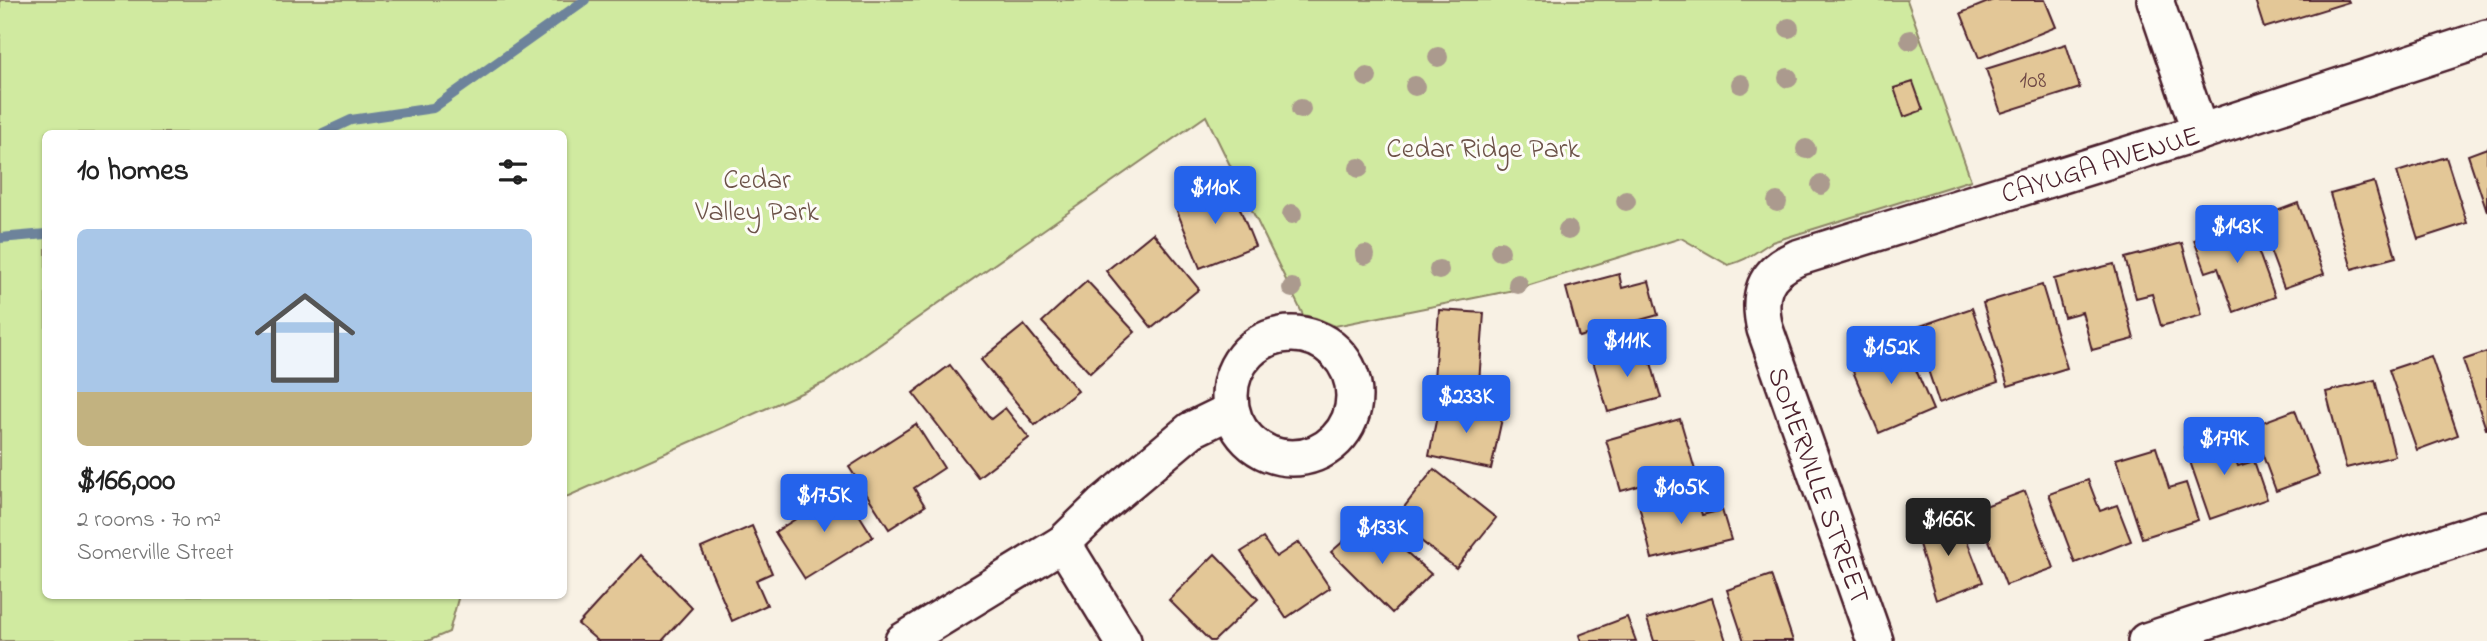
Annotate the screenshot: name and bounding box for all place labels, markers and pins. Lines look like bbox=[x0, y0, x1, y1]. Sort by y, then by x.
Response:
pin: $110K bbox=[1166, 166, 1264, 226]
pin: $143K bbox=[2188, 205, 2286, 265]
pin: $111K bbox=[1578, 320, 1676, 379]
pin: $152K bbox=[1842, 326, 1940, 386]
pin: $233K bbox=[1417, 376, 1515, 435]
pin: $179K bbox=[2175, 418, 2273, 477]
pin: $105K bbox=[1632, 466, 1730, 526]
pin: $175K bbox=[775, 475, 873, 534]
pin: $166K bbox=[1899, 498, 1997, 558]
pin: $133K bbox=[1333, 506, 1431, 566]

